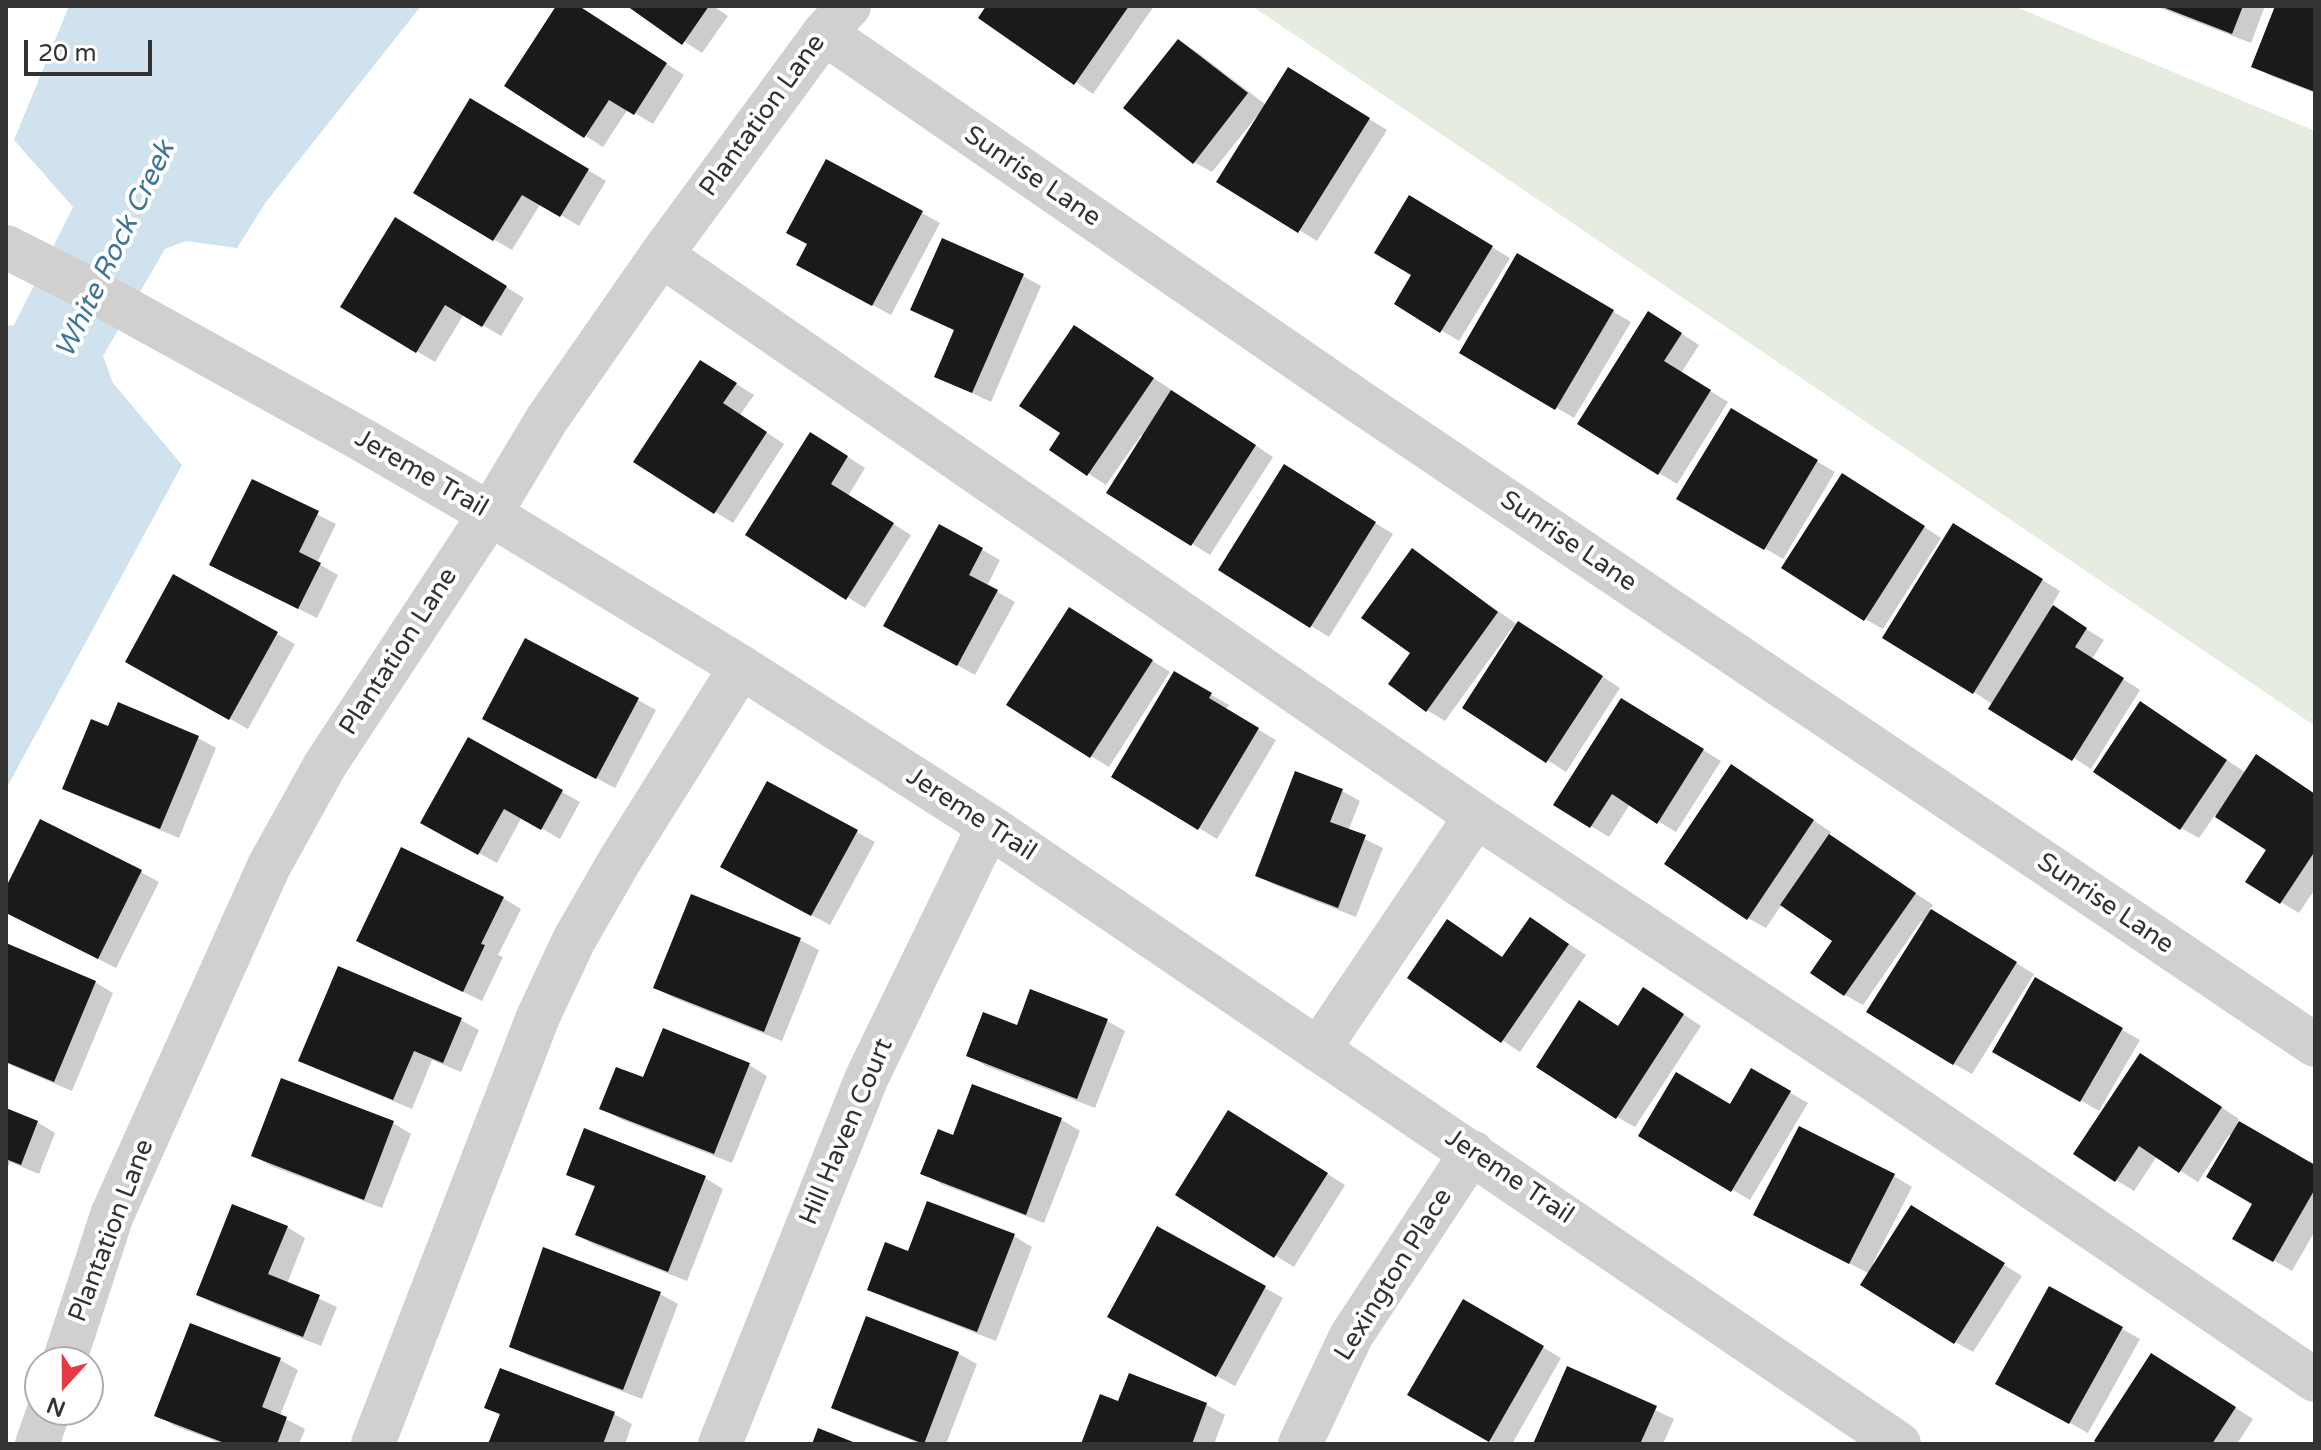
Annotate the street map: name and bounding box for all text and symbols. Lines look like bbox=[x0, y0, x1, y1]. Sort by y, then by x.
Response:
scale bar bbox=[28, 24, 156, 74]
street label: Plantation Lane bbox=[694, 29, 832, 203]
text: 20 m bbox=[38, 39, 96, 68]
street label: Sunrise Lane bbox=[958, 120, 1106, 234]
water label: White Rock Creek bbox=[49, 136, 183, 364]
street label: Jereme Trail bbox=[349, 423, 493, 525]
street label: Sunrise Lane bbox=[1494, 485, 1642, 599]
street label: Plantation Lane bbox=[333, 563, 465, 741]
street label: Jereme Trail bbox=[900, 762, 1042, 868]
street label: Sunrise Lane bbox=[2031, 847, 2179, 961]
street label: Hill Haven Court bbox=[794, 1034, 900, 1230]
street label: Jereme Trail bbox=[1439, 1123, 1579, 1231]
street label: Plantation Lane bbox=[63, 1135, 161, 1327]
street label: Lexington Place bbox=[1328, 1183, 1460, 1367]
north arrow bbox=[24, 1346, 104, 1426]
text: N bbox=[43, 1391, 69, 1422]

